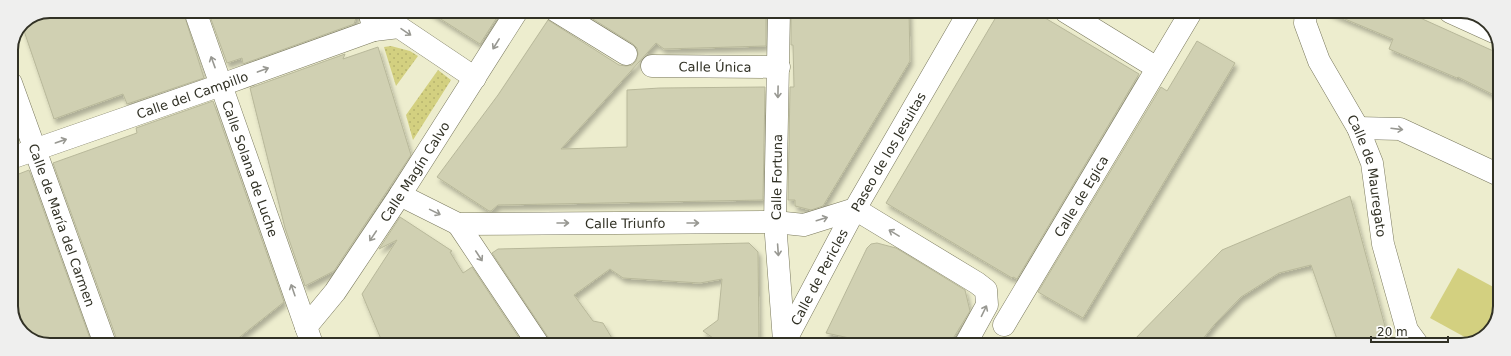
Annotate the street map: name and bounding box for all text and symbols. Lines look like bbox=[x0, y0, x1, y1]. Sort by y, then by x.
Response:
one-way arrow bbox=[400, 28, 411, 36]
one-way arrow bbox=[492, 38, 500, 49]
one-way arrow bbox=[209, 55, 216, 68]
street label: Calle Única bbox=[678, 59, 752, 74]
one-way arrow bbox=[257, 66, 269, 74]
street label: Calle del Campillo bbox=[134, 68, 250, 121]
one-way arrow bbox=[775, 85, 782, 98]
street label: Paseo de los Jesuitas bbox=[848, 89, 929, 214]
street label: Calle Solana de Luche bbox=[219, 98, 281, 239]
street label: Calle de Mauregato bbox=[1344, 112, 1389, 238]
street label: Calle Magín Calvo bbox=[377, 118, 452, 224]
one-way arrow bbox=[1390, 125, 1403, 133]
street label: Calle Fortuna bbox=[769, 134, 785, 220]
one-way arrow bbox=[55, 136, 67, 144]
street label: Calle de María del Carmen bbox=[26, 141, 98, 309]
street label: Calle de Egica bbox=[1051, 153, 1111, 240]
one-way arrow bbox=[429, 209, 441, 217]
street label: Calle Triunfo bbox=[585, 215, 665, 231]
one-way arrow bbox=[815, 215, 828, 222]
one-way arrow bbox=[556, 219, 569, 227]
one-way arrow bbox=[686, 219, 699, 227]
street label: Calle de Pericles bbox=[787, 226, 851, 328]
one-way arrow bbox=[888, 228, 900, 236]
one-way arrow bbox=[369, 230, 377, 241]
one-way arrow bbox=[774, 243, 781, 256]
one-way arrow bbox=[475, 250, 483, 261]
one-way arrow bbox=[288, 284, 296, 296]
one-way arrow bbox=[981, 305, 988, 317]
scale bar bbox=[1371, 318, 1448, 344]
text: 20 m bbox=[1377, 325, 1408, 339]

